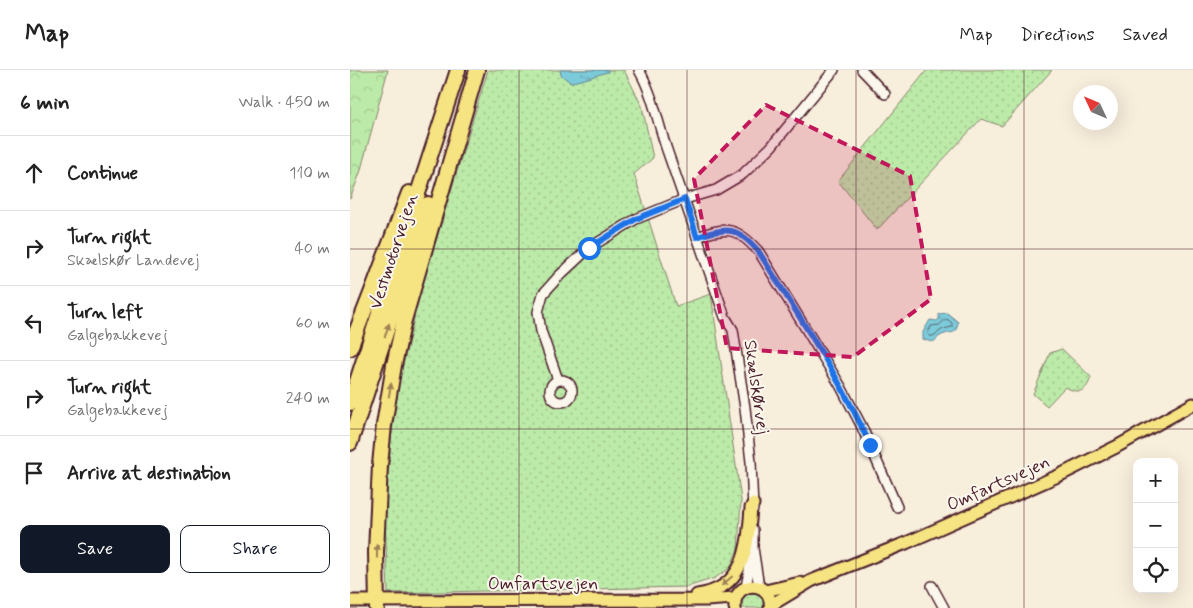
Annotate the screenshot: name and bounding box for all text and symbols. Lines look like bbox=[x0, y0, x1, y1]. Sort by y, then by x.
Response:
text: Map bbox=[25, 19, 69, 50]
text: Map bbox=[960, 23, 993, 47]
text: Directions bbox=[1021, 23, 1095, 47]
text: Saved bbox=[1123, 23, 1168, 47]
north arrow bbox=[1073, 85, 1118, 130]
text: 6 min bbox=[20, 89, 70, 117]
text: Walk · 450 m bbox=[239, 92, 330, 113]
icon: ahead bbox=[20, 159, 48, 187]
text: Continue bbox=[67, 161, 138, 186]
text: 110 m bbox=[289, 163, 330, 184]
street label: Vestmotorvejen bbox=[364, 190, 424, 312]
text: Turn right bbox=[67, 225, 151, 250]
icon: right bbox=[20, 234, 48, 262]
route start bbox=[578, 237, 601, 260]
text: 40 m bbox=[294, 238, 330, 259]
text: Skælskør Landevej bbox=[67, 250, 199, 271]
text: Turn left bbox=[67, 300, 143, 325]
icon: left bbox=[20, 309, 48, 337]
text: 60 m bbox=[296, 313, 330, 334]
one-way arrow bbox=[383, 323, 391, 338]
text: Galgebakkevej bbox=[67, 325, 168, 346]
street label: Skælskørvej bbox=[737, 338, 775, 436]
text: Turn right bbox=[67, 375, 151, 400]
one-way arrow bbox=[386, 381, 394, 397]
icon: right bbox=[20, 384, 48, 412]
text: 240 m bbox=[286, 388, 330, 409]
text: Galgebakkevej bbox=[67, 400, 168, 421]
route end bbox=[859, 434, 882, 457]
street label: Omfartsvejen bbox=[943, 450, 1054, 517]
map controls bbox=[1133, 458, 1178, 593]
button: + bbox=[1133, 458, 1178, 503]
icon: arrive bbox=[20, 459, 48, 487]
text: Arrive at destination bbox=[67, 461, 231, 486]
button: − bbox=[1133, 503, 1178, 548]
button: Save bbox=[20, 525, 170, 573]
button: Share bbox=[180, 525, 330, 573]
one-way arrow bbox=[373, 543, 381, 559]
button: locate bbox=[1133, 548, 1178, 593]
street label: Omfartsvejen bbox=[488, 572, 598, 596]
one-way arrow bbox=[721, 576, 734, 587]

